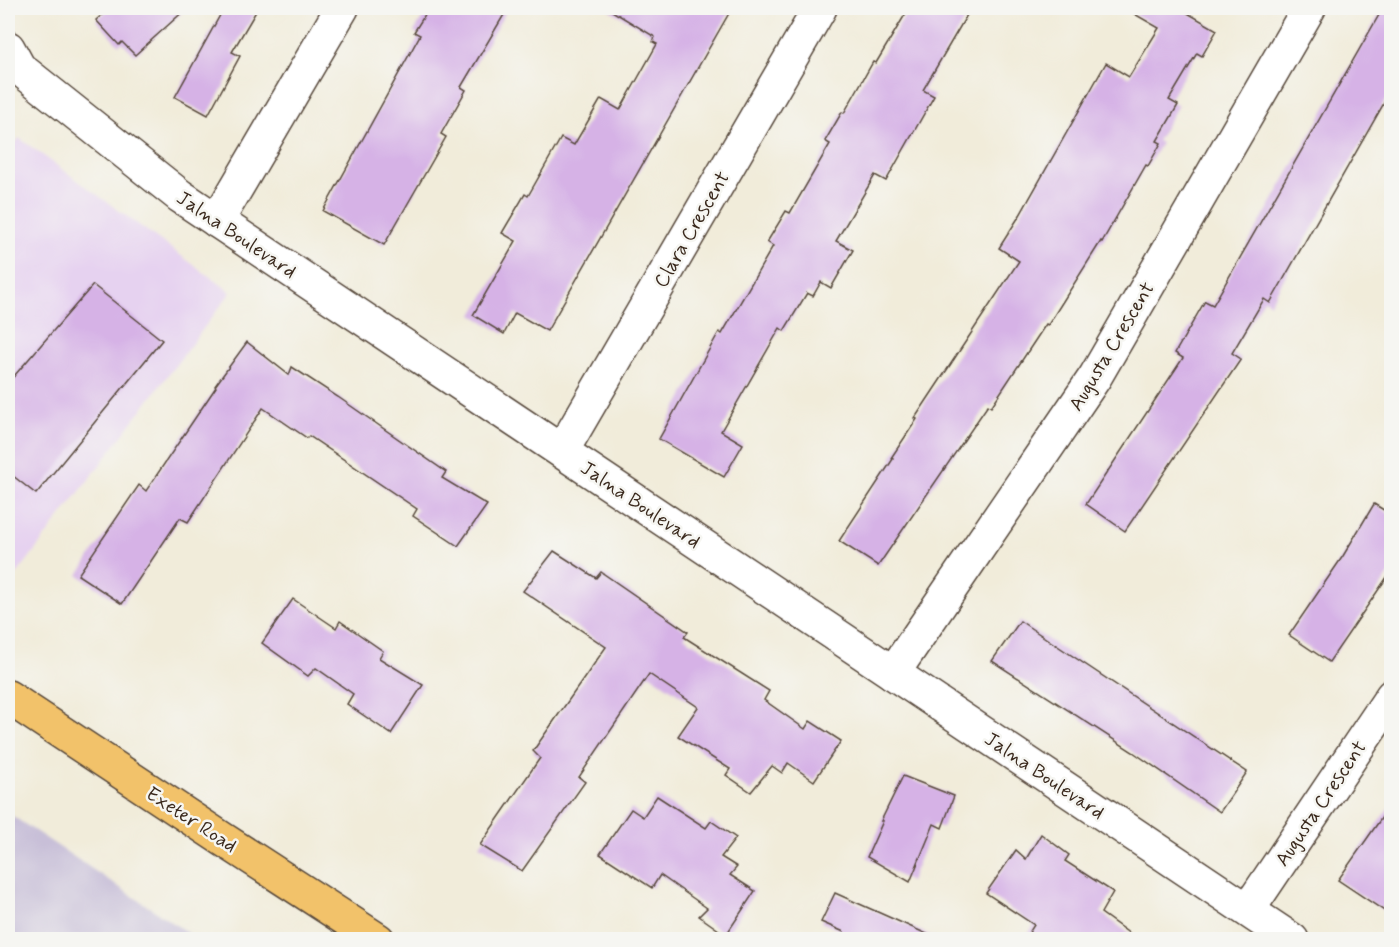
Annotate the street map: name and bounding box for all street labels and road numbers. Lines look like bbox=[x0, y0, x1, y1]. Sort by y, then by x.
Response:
street label: Clara Crescent bbox=[648, 167, 737, 293]
street label: Jalna Boulevard bbox=[171, 185, 302, 285]
street label: Augusta Crescent bbox=[1063, 277, 1162, 416]
street label: Jalna Boulevard bbox=[575, 455, 706, 555]
street label: Jalna Boulevard bbox=[979, 726, 1110, 826]
street label: Augusta Crescent bbox=[1269, 736, 1373, 872]
street label: Exeter Road bbox=[140, 781, 242, 860]

